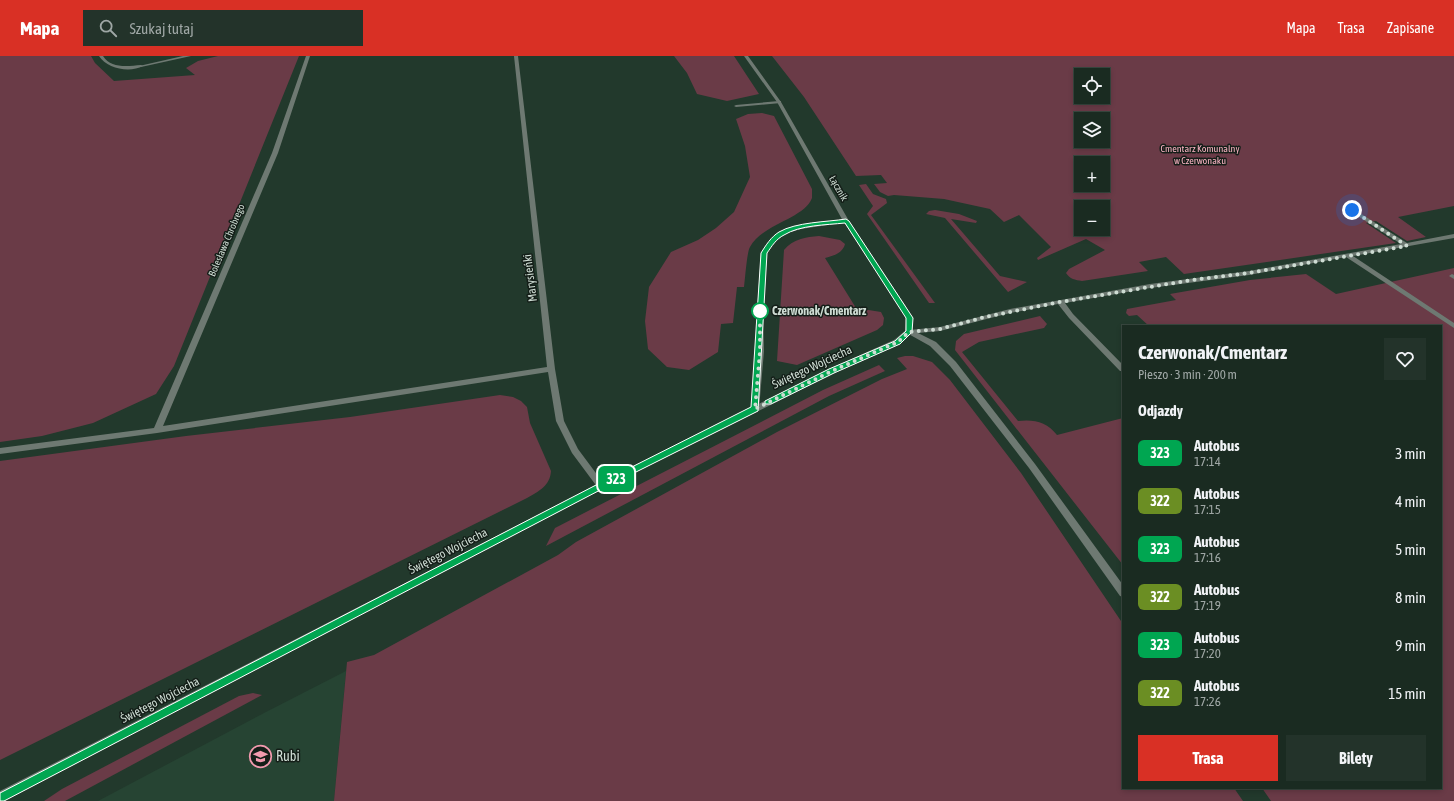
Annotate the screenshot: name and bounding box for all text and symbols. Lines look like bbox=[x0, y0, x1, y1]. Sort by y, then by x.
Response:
search box bbox=[83, 10, 363, 46]
text: Mapa bbox=[20, 17, 59, 39]
icon: search bbox=[97, 17, 119, 39]
text: Szukaj tutaj bbox=[129, 20, 194, 37]
text: Mapa bbox=[1287, 20, 1316, 36]
text: Trasa bbox=[1338, 20, 1365, 36]
text: Zapisane bbox=[1387, 20, 1434, 36]
map controls bbox=[1074, 68, 1110, 236]
button: locate bbox=[1074, 68, 1110, 104]
button: layers bbox=[1074, 112, 1110, 148]
park label: Cmentarz Komunalny w Czerwonaku bbox=[1160, 143, 1240, 166]
button: + bbox=[1074, 156, 1110, 192]
street label: Łącznik bbox=[827, 174, 850, 203]
button: − bbox=[1074, 200, 1110, 236]
your location bbox=[1342, 200, 1362, 220]
street label: Bolesława Chrobrego bbox=[206, 202, 247, 278]
street label: Marysieńki bbox=[520, 253, 540, 303]
marker: Czerwonak/Cmentarz bbox=[751, 302, 769, 320]
place label: Czerwonak/Cmentarz bbox=[772, 304, 867, 318]
button: heart bbox=[1384, 338, 1426, 380]
text: Czerwonak/Cmentarz bbox=[1138, 341, 1287, 363]
street label: Świętego Wojciecha bbox=[770, 342, 854, 392]
text: Pieszo · 3 min · 200 m bbox=[1138, 367, 1237, 382]
text: Odjazdy bbox=[1138, 402, 1183, 419]
text: Autobus bbox=[1194, 437, 1239, 454]
text: 323 bbox=[1150, 445, 1170, 461]
text: 3 min bbox=[1395, 445, 1426, 462]
text: 17:14 bbox=[1194, 454, 1221, 469]
line badge: 323 bbox=[593, 466, 639, 492]
text: 323 bbox=[606, 471, 626, 487]
text: Autobus bbox=[1194, 485, 1239, 502]
text: 322 bbox=[1150, 493, 1170, 509]
text: 4 min bbox=[1395, 493, 1426, 510]
text: 17:15 bbox=[1194, 502, 1221, 517]
street label: Świętego Wojciecha bbox=[406, 525, 490, 577]
text: Autobus bbox=[1194, 533, 1239, 550]
text: 323 bbox=[1150, 541, 1170, 557]
text: 5 min bbox=[1395, 541, 1426, 558]
text: 17:16 bbox=[1194, 550, 1221, 565]
text: Autobus bbox=[1194, 581, 1239, 598]
text: 322 bbox=[1150, 589, 1170, 605]
text: 8 min bbox=[1395, 589, 1426, 606]
text: 17:19 bbox=[1194, 598, 1221, 613]
text: Autobus bbox=[1194, 629, 1239, 646]
text: 323 bbox=[1150, 637, 1170, 653]
text: 9 min bbox=[1395, 637, 1426, 654]
text: 17:20 bbox=[1194, 646, 1221, 661]
street label: Świętego Wojciecha bbox=[118, 674, 202, 726]
text: Autobus bbox=[1194, 677, 1239, 694]
text: 322 bbox=[1150, 685, 1170, 701]
text: 15 min bbox=[1388, 685, 1426, 702]
text: 17:26 bbox=[1194, 694, 1221, 709]
button: Trasa bbox=[1138, 735, 1278, 781]
button: Bilety bbox=[1286, 735, 1426, 781]
school or university icon: Rubi bbox=[247, 743, 273, 769]
place label: Rubi bbox=[276, 748, 300, 764]

